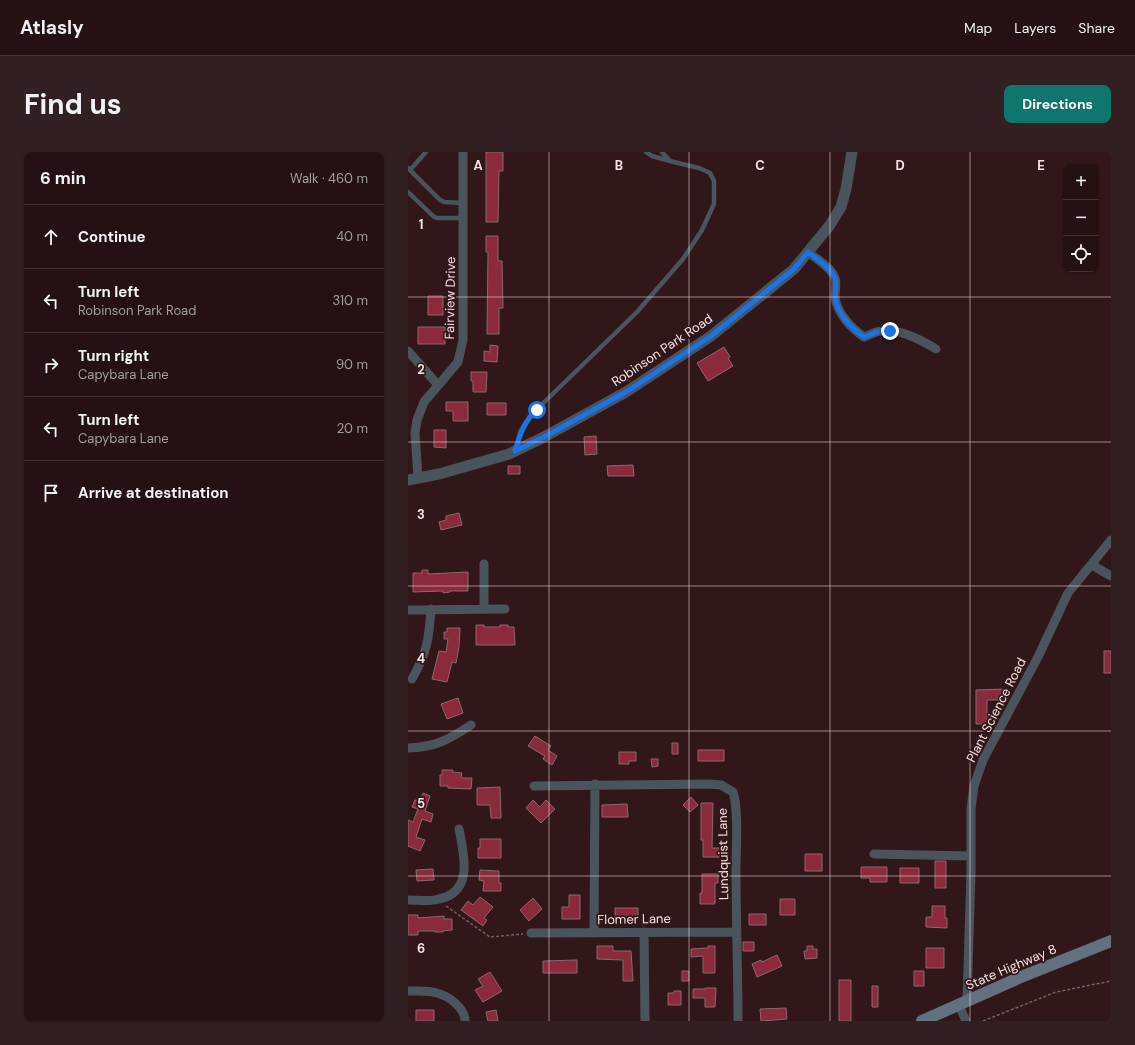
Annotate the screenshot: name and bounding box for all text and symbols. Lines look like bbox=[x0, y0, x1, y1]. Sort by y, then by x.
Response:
text: Atlasly bbox=[20, 15, 84, 40]
text: Map bbox=[964, 19, 992, 37]
text: Layers bbox=[1014, 19, 1056, 37]
text: Share bbox=[1078, 19, 1115, 37]
button: Directions bbox=[1004, 85, 1111, 123]
text: Find us bbox=[24, 86, 122, 123]
text: A bbox=[473, 157, 483, 174]
text: B bbox=[615, 157, 623, 174]
text: C bbox=[755, 157, 765, 174]
text: D bbox=[895, 157, 905, 174]
text: E bbox=[1037, 157, 1045, 174]
map controls bbox=[1063, 164, 1099, 272]
button: + bbox=[1063, 164, 1099, 200]
text: 6 min bbox=[40, 167, 86, 189]
text: Walk · 460 m bbox=[290, 170, 368, 187]
button: − bbox=[1063, 200, 1099, 236]
text: 1 bbox=[419, 216, 423, 233]
icon: ahead bbox=[40, 226, 62, 248]
text: Continue bbox=[78, 227, 146, 247]
text: 40 m bbox=[336, 228, 368, 245]
button: locate bbox=[1063, 236, 1099, 272]
street label: Fairview Drive bbox=[441, 256, 459, 340]
text: Turn left bbox=[78, 282, 139, 302]
icon: left bbox=[40, 290, 62, 312]
text: 310 m bbox=[333, 292, 368, 309]
text: Robinson Park Road bbox=[78, 302, 196, 319]
street label: Robinson Park Road bbox=[608, 310, 716, 390]
route end bbox=[881, 322, 899, 340]
text: Turn right bbox=[78, 346, 149, 366]
icon: right bbox=[40, 354, 62, 376]
text: 90 m bbox=[336, 356, 368, 373]
text: 2 bbox=[417, 361, 425, 378]
text: Capybara Lane bbox=[78, 366, 169, 383]
route start bbox=[528, 401, 546, 419]
text: Turn left bbox=[78, 410, 139, 430]
icon: left bbox=[40, 418, 62, 440]
text: 20 m bbox=[337, 420, 368, 437]
text: Capybara Lane bbox=[78, 430, 169, 447]
icon: arrive bbox=[40, 482, 62, 504]
text: Arrive at destination bbox=[78, 483, 229, 503]
text: 3 bbox=[417, 506, 425, 523]
text: 4 bbox=[417, 650, 425, 667]
street label: Plant Science Road bbox=[962, 655, 1030, 765]
text: 5 bbox=[417, 795, 425, 812]
street label: Lundquist Lane bbox=[714, 808, 732, 900]
street label: Flomer Lane bbox=[597, 910, 671, 928]
text: 6 bbox=[417, 940, 425, 957]
street label: State Highway 8 bbox=[963, 940, 1059, 994]

